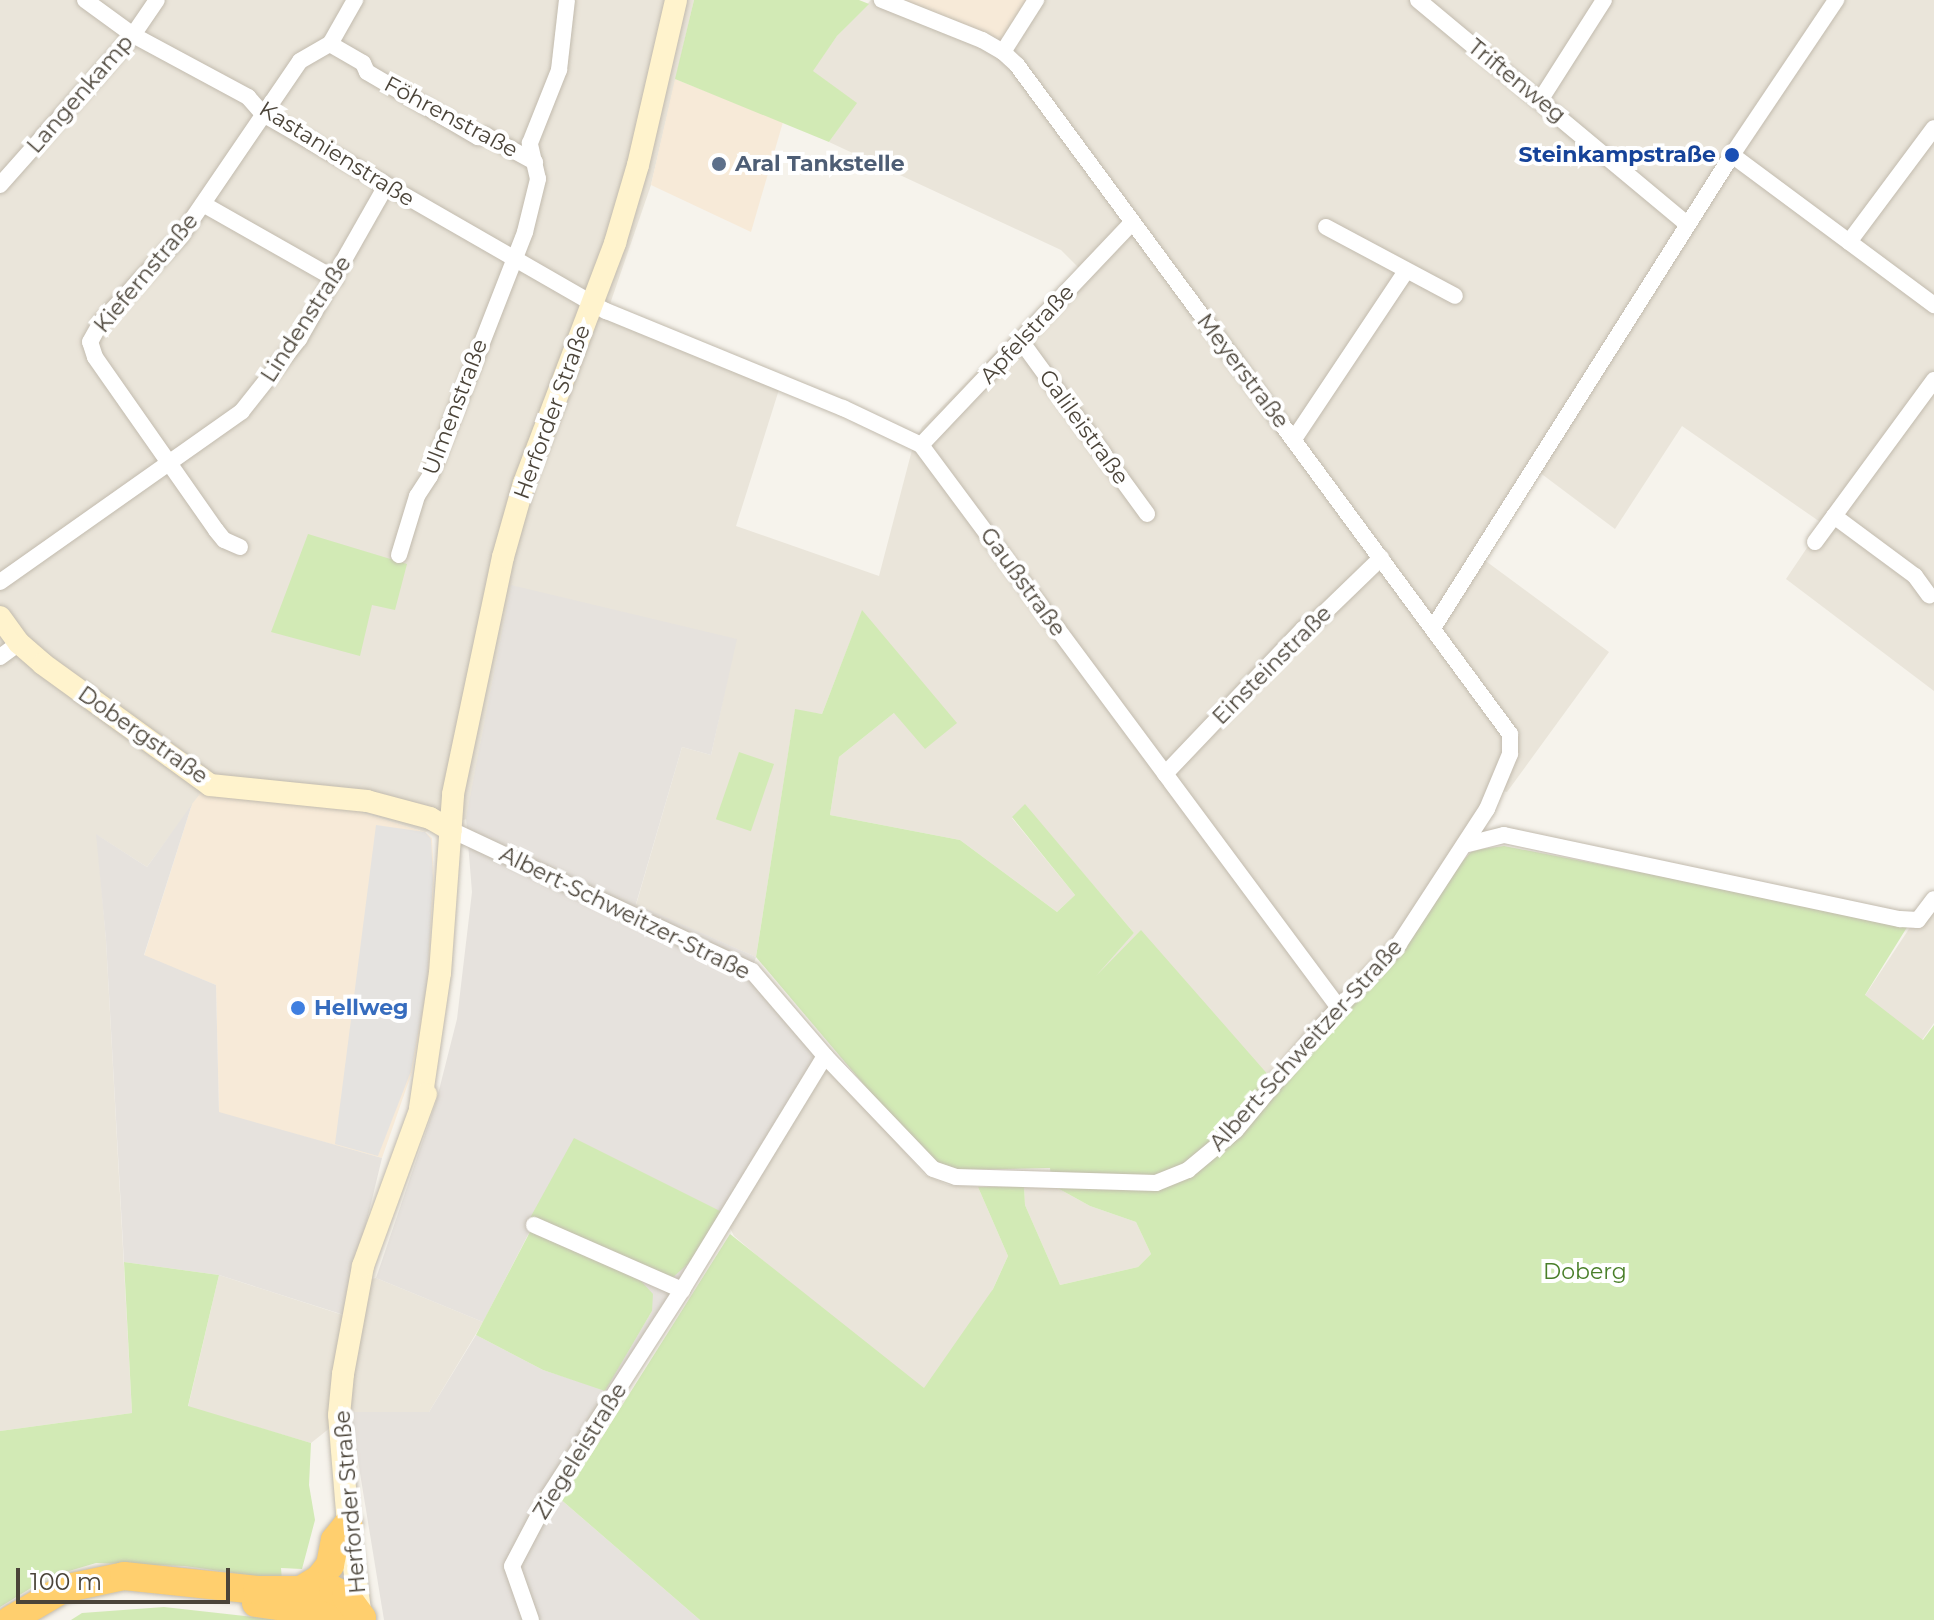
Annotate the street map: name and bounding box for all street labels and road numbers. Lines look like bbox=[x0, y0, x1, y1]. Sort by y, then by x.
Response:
street label: Langenkamp bbox=[21, 29, 139, 159]
street label: Triftenweg bbox=[1463, 34, 1571, 128]
street label: Föhrenstraße bbox=[380, 71, 522, 163]
street label: Kastanienstraße bbox=[255, 96, 419, 212]
street label: Kiefernstraße bbox=[88, 208, 204, 338]
street label: Lindenstraße bbox=[255, 251, 357, 387]
street label: Apfelstraße bbox=[974, 279, 1080, 389]
street label: Meyerstraße bbox=[1191, 309, 1295, 433]
street label: Herforder Straße bbox=[508, 321, 596, 503]
street label: Ulmenstraße bbox=[417, 335, 493, 479]
street label: Galileistraße bbox=[1033, 364, 1135, 490]
street label: Gaußstraße bbox=[975, 522, 1071, 642]
street label: Einsteinstraße bbox=[1207, 600, 1337, 730]
street label: Dobergstraße bbox=[73, 680, 213, 790]
street label: Albert-Schweitzer-Straße bbox=[495, 841, 755, 985]
street label: Albert-Schweitzer-Straße bbox=[1204, 934, 1408, 1156]
street label: Ziegeleistraße bbox=[528, 1378, 632, 1524]
street label: Herforder Straße bbox=[329, 1409, 371, 1595]

